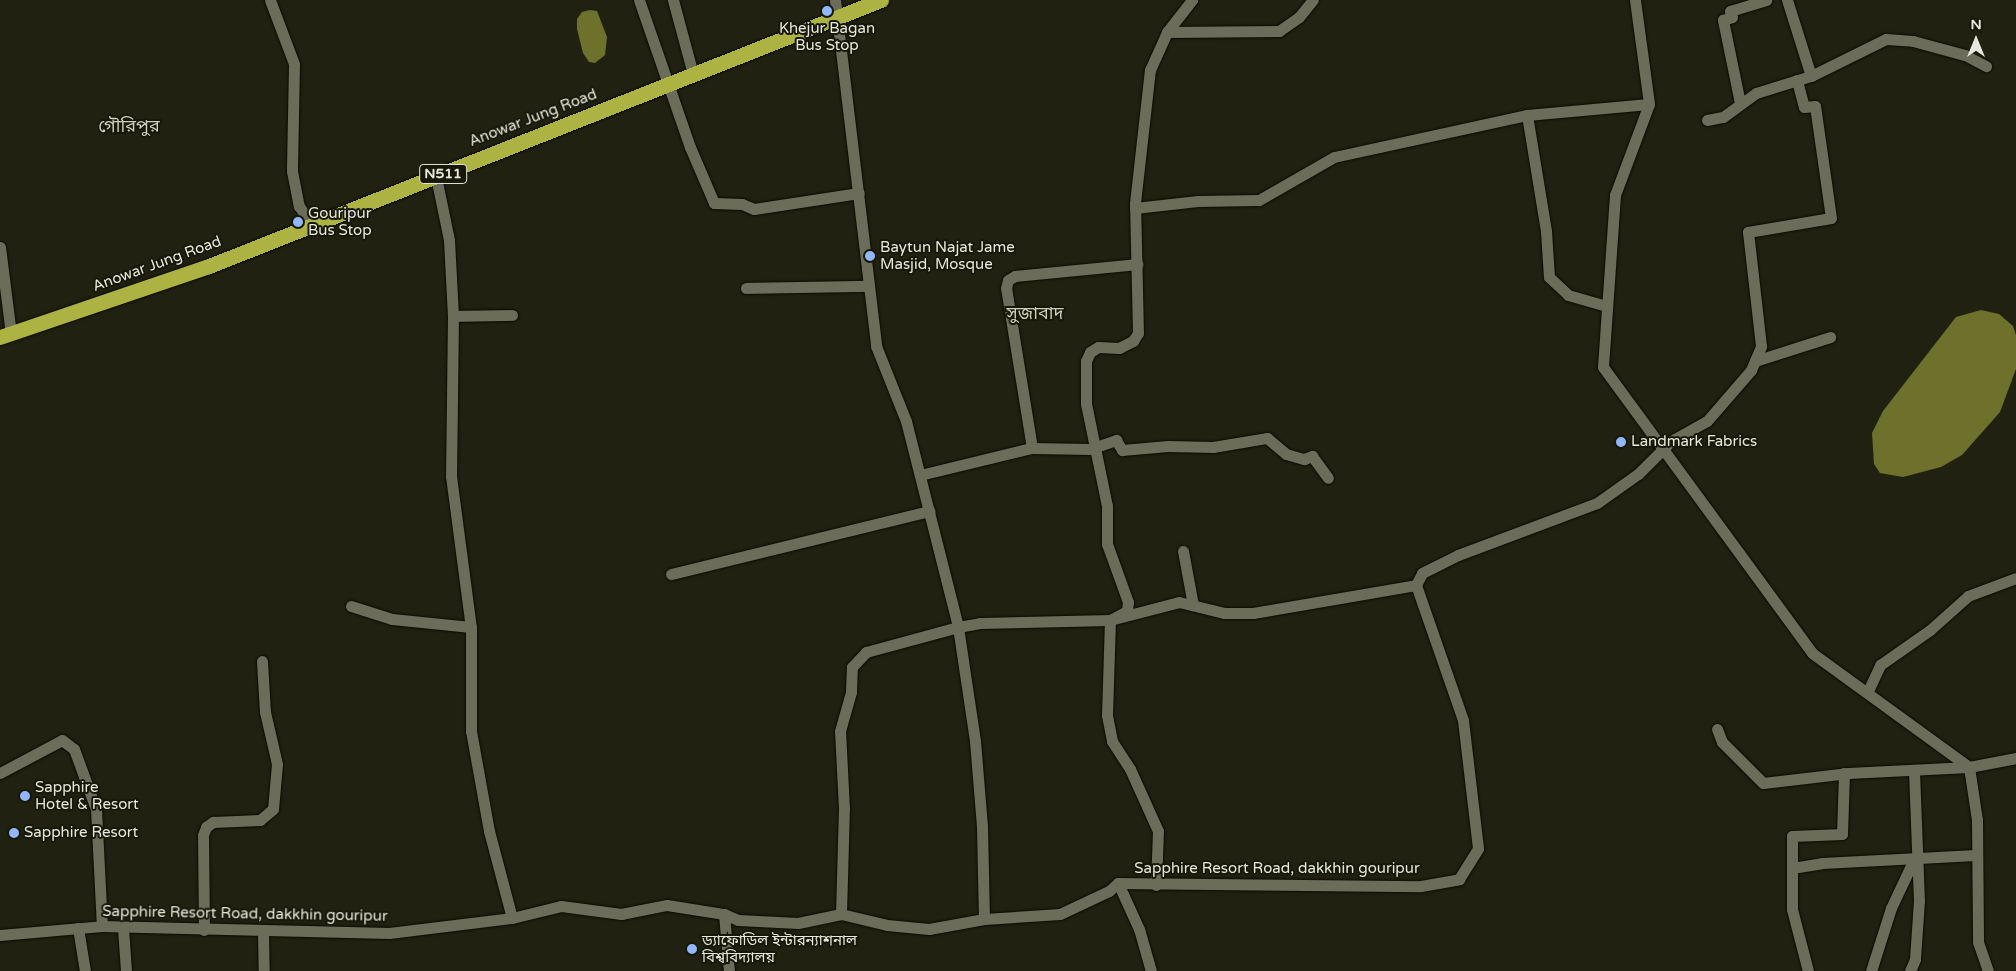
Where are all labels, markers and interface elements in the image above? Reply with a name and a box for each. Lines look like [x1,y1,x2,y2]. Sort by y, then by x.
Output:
marker: Khejur Bagan Bus Stop [821,5,833,17]
north arrow [1951,15,2001,65]
text: N [1970,16,1982,33]
place label: Khejur Bagan Bus Stop [779,19,875,54]
street label: Anowar Jung Road [467,85,599,151]
district label: গৌরিপুর [98,115,160,137]
road number: N511 [418,162,468,185]
place label: Gouripur Bus Stop [308,204,372,239]
marker: Gouripur Bus Stop [292,216,304,228]
street label: Anowar Jung Road [90,232,224,296]
place label: Baytun Najat Jame Masjid, Mosque [880,238,1015,273]
marker: Baytun Najat Jame Masjid, Mosque [864,250,876,262]
district label: সুজাবাদ [1007,302,1063,324]
place label: Landmark Fabrics [1631,433,1757,451]
marker: Landmark Fabrics [1615,436,1627,448]
place label: Sapphire Hotel & Resort [35,778,139,813]
marker: Sapphire Hotel & Resort [19,790,31,802]
place label: Sapphire Resort [24,824,138,842]
marker: Sapphire Resort [8,827,20,839]
street label: Sapphire Resort Road, dakkhin gouripur [1134,860,1420,878]
street label: Sapphire Resort Road, dakkhin gouripur [102,903,388,925]
place label: ড্যাফোডিল ইন্টারন্যাশনাল বিশ্ববিদ্যালয় [702,931,857,966]
marker: ড্যাফোডিল ইন্টারন্যাশনাল বিশ্ববিদ্যালয় [686,943,698,955]

